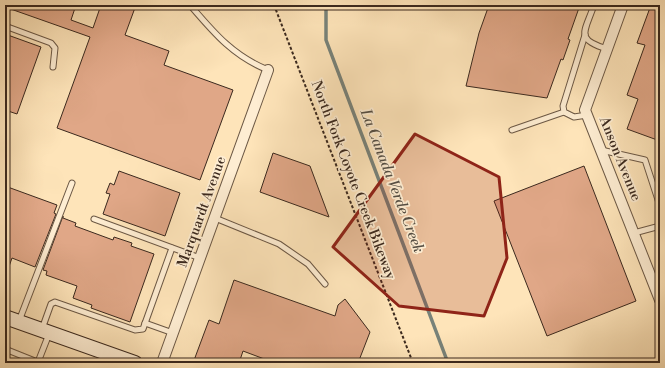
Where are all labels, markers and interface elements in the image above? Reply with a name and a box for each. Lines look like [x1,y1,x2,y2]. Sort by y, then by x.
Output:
street label: North Fork Coyote Creek Bikeway [307,78,399,282]
water label: La Canada Verde Creek [355,105,428,256]
street label: Anson Avenue [595,113,645,204]
street label: Marquardt Avenue [174,154,230,270]

